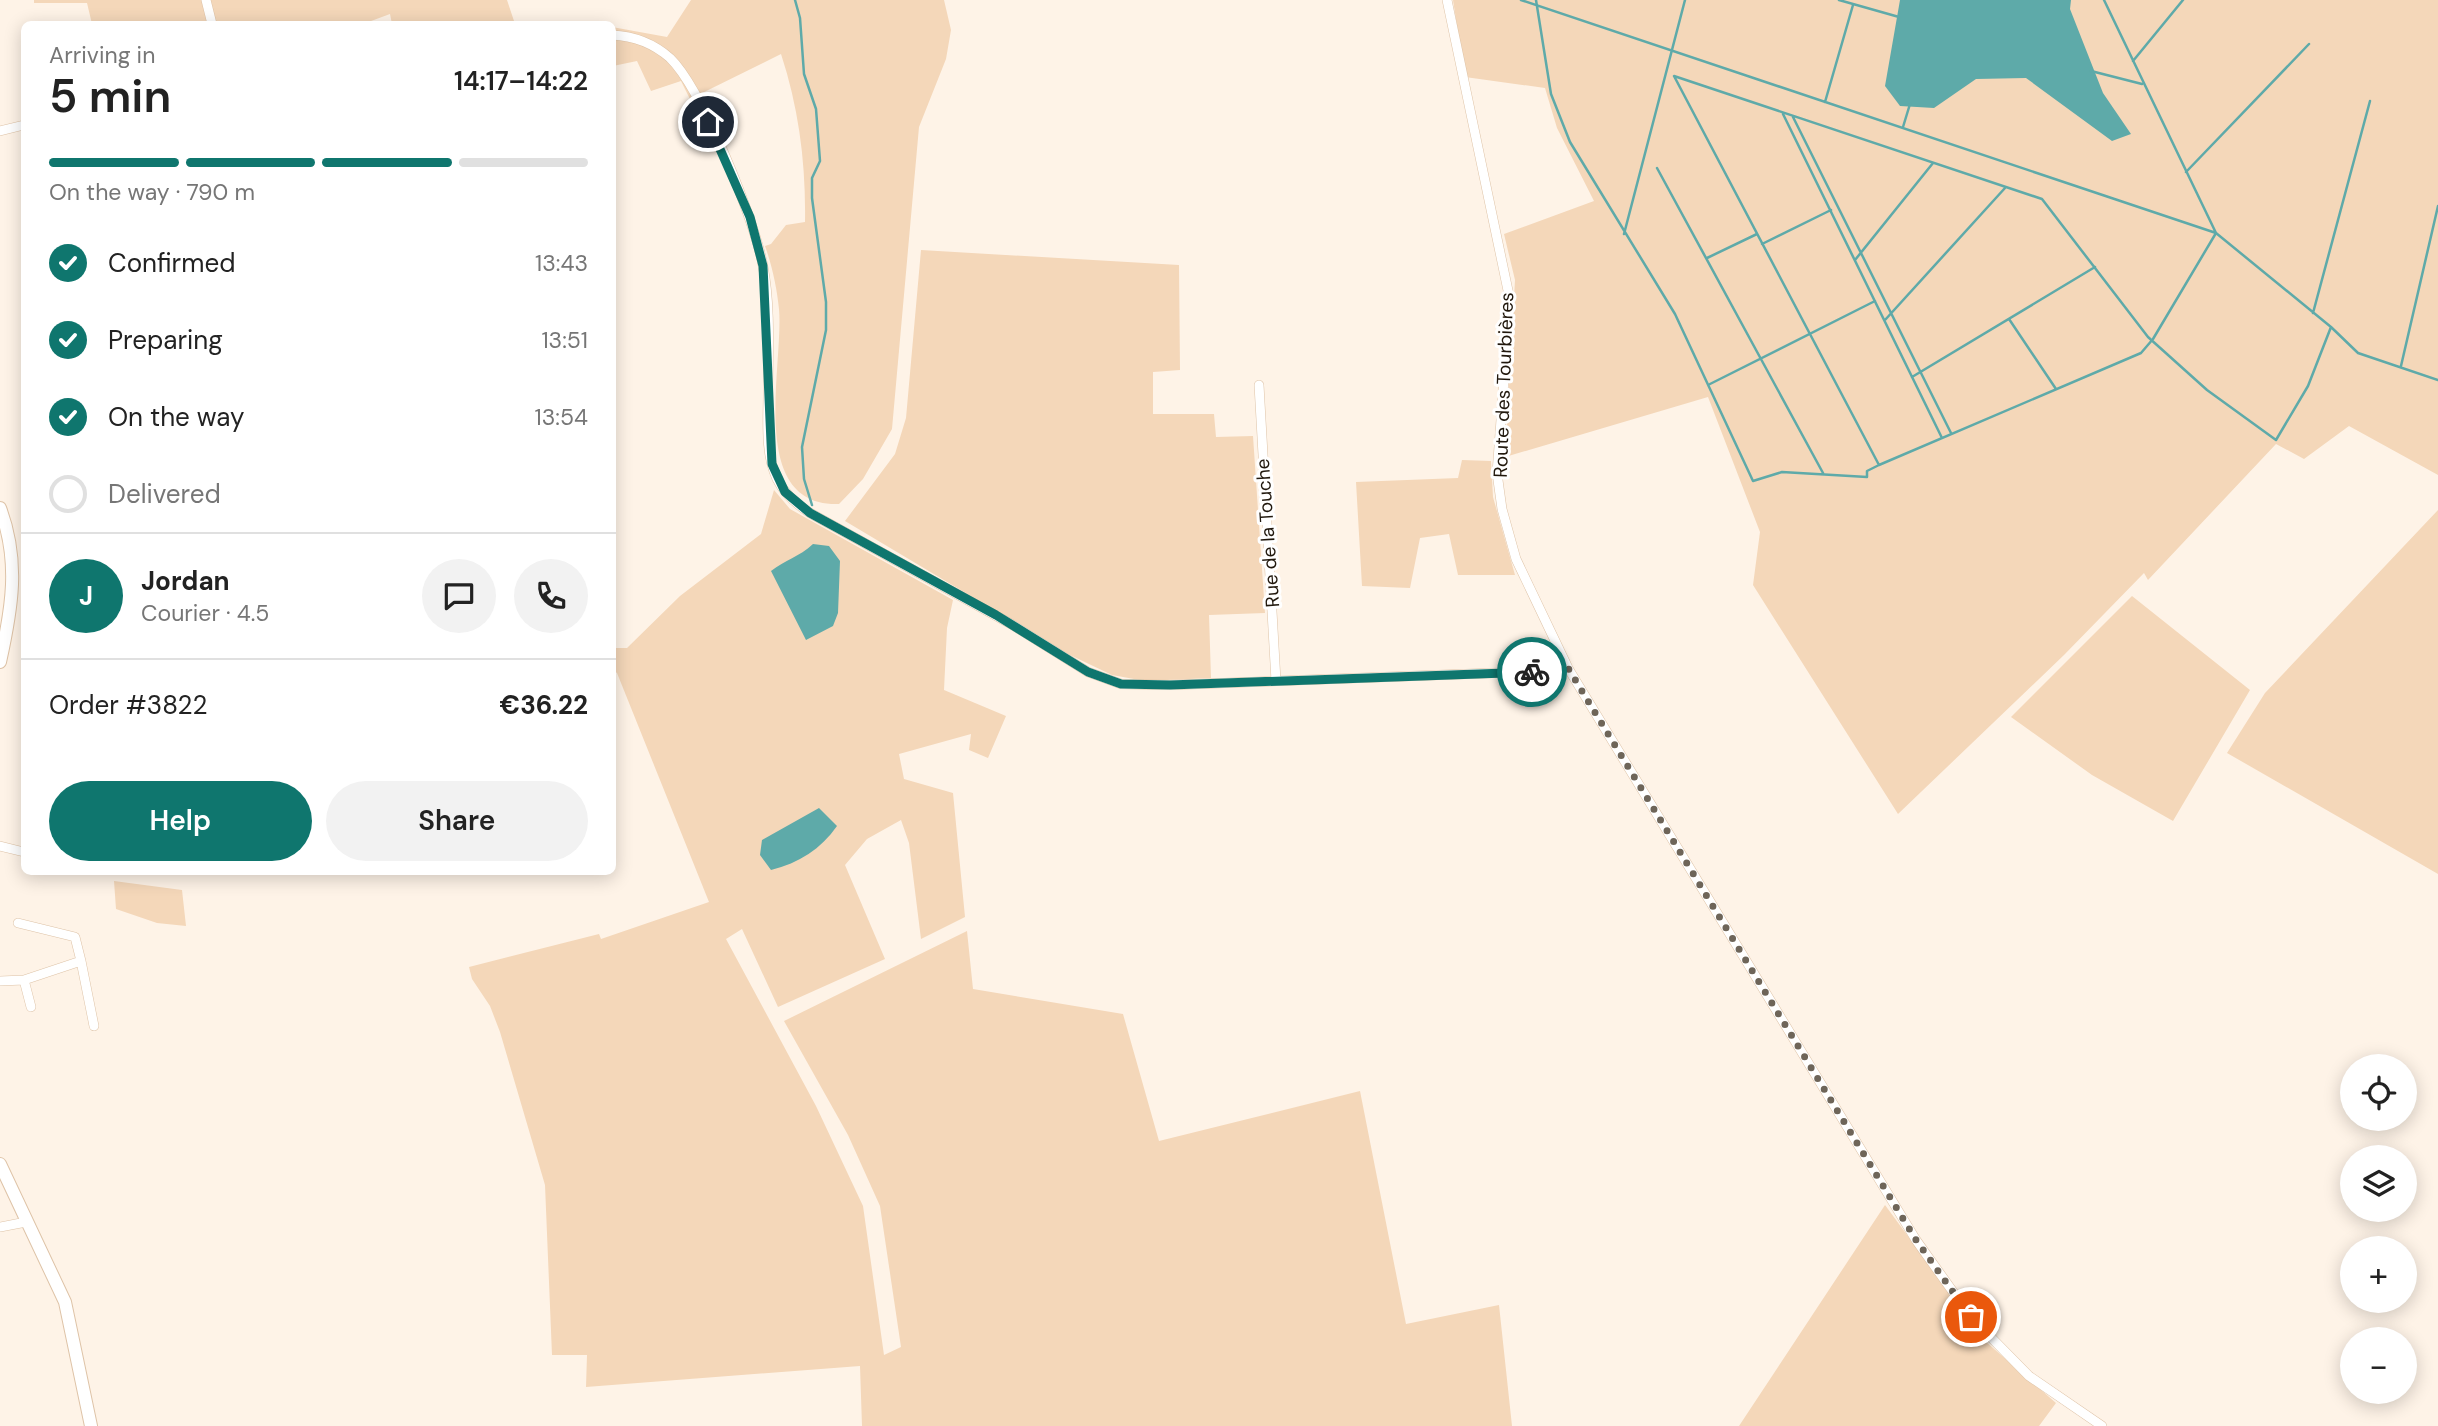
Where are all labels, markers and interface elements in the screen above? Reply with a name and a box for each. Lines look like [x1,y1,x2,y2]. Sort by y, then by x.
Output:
text: Arriving in [49,40,155,70]
text: 14:17–14:22 [454,64,588,98]
text: 5 min [49,66,171,126]
pin [678,92,738,152]
icon: home [689,103,727,141]
text: On the way · 790 m [49,177,255,207]
icon: check [49,244,87,282]
text: Confirmed [108,246,235,280]
text: 13:43 [535,248,588,278]
street label: Route des Tourbières [1488,292,1519,478]
icon: check [49,321,87,359]
text: Preparing [108,323,223,357]
text: 13:51 [541,325,588,355]
icon: check [49,398,87,436]
text: On the way [108,400,244,434]
text: 13:54 [535,402,588,432]
street label: Rue de la Touche [1250,458,1285,608]
text: Delivered [108,477,221,511]
button: chat [422,559,496,633]
button: phone [514,559,588,633]
text: Jordan [141,564,230,598]
text: J [79,579,93,613]
text: Courier · 4.5 [141,598,269,628]
courier [1497,637,1567,707]
icon: bike [1513,653,1551,691]
text: Order #3822 [49,688,207,722]
text: €36.22 [500,688,588,722]
button: Help [49,781,312,861]
button: Share [326,781,588,861]
map controls [2340,1054,2417,1404]
button: locate [2340,1054,2417,1131]
button: layers [2340,1145,2417,1222]
button: + [2340,1236,2417,1313]
pin [1941,1287,2001,1347]
icon: bag [1952,1298,1990,1336]
button: − [2340,1327,2417,1404]

